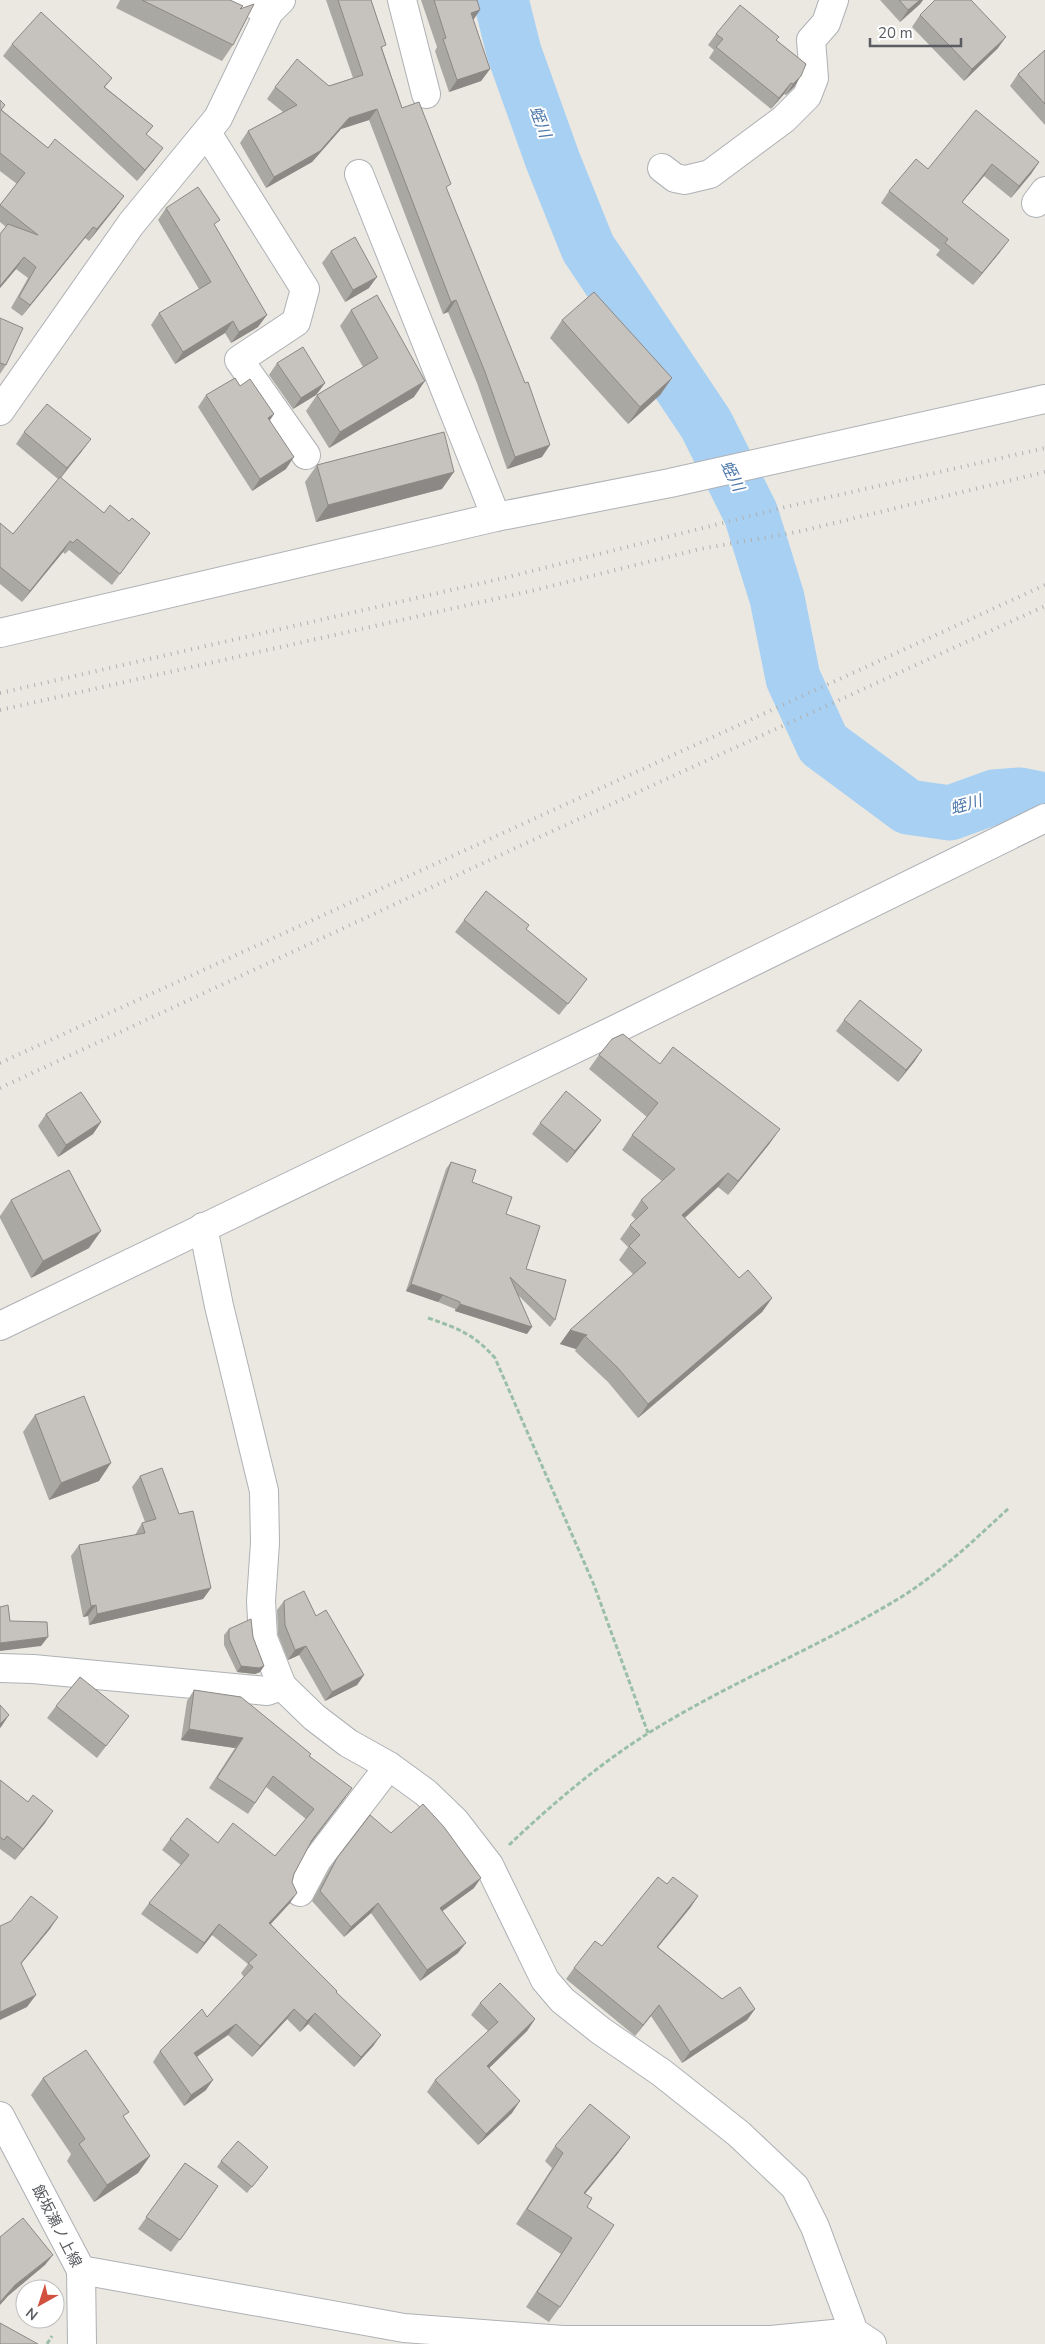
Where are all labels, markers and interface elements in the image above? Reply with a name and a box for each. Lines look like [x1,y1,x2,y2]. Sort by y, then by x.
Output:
scale bar [870,15,961,47]
text: 20 m [878,23,913,43]
water label: 蛭川 [524,103,557,143]
water label: 蛭川 [715,457,750,497]
water label: 蛭川 [948,789,986,820]
street label: 飯坂瀬ノ上線 [28,2181,86,2271]
north arrow [15,2279,65,2329]
text: N [22,2303,42,2324]

